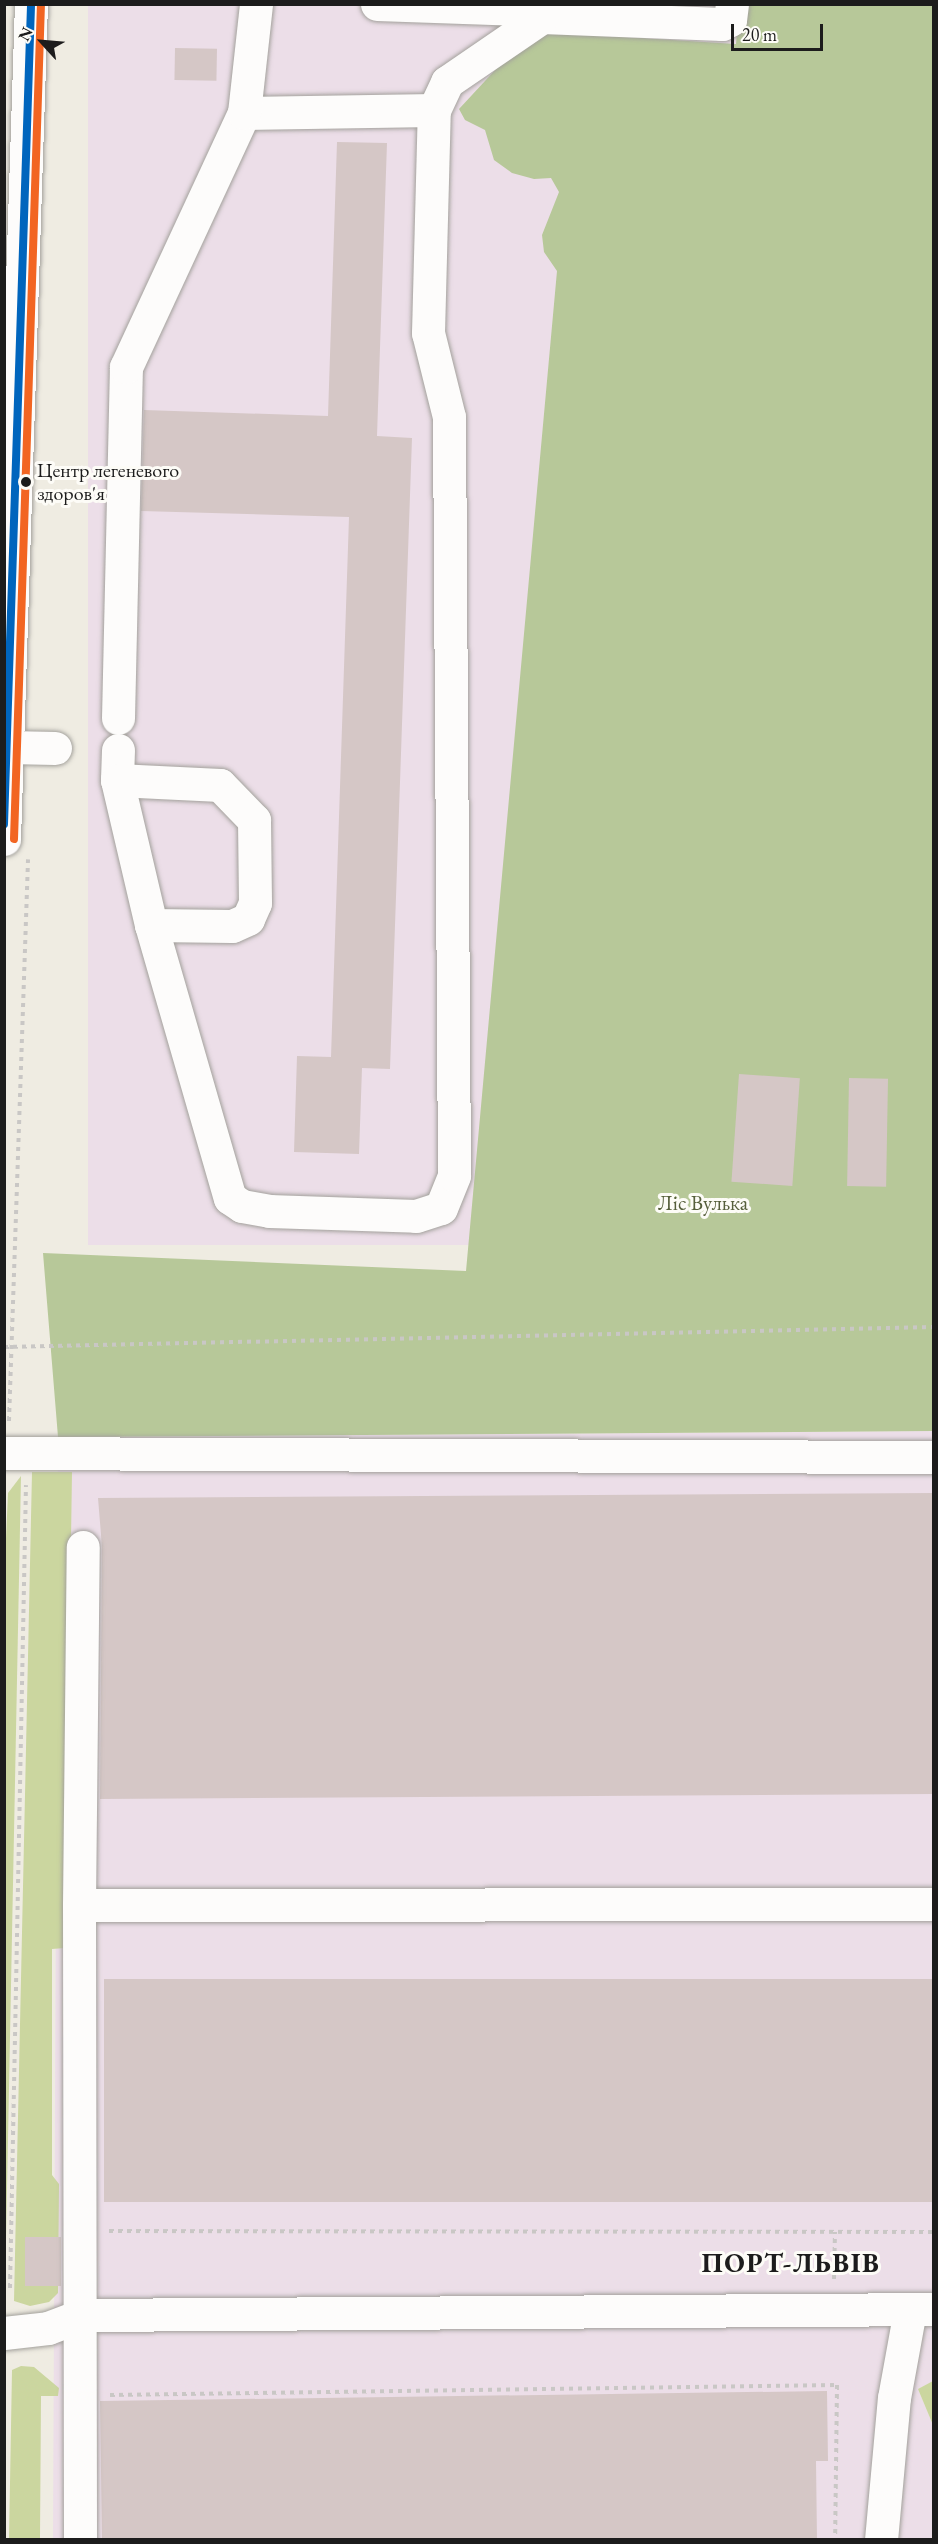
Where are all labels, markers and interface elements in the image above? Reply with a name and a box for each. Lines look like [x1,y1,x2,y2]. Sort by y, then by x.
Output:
north arrow [12,12,72,72]
scale bar [734,12,826,50]
text: N [13,23,38,44]
text: 20 m [742,23,777,46]
place label: Центр легеневого здоров'я [37,458,179,505]
marker: Центр легеневого здоров'я [20,476,32,488]
park label: Ліс Вулька [658,1190,748,1216]
district label: ПОРТ-ЛЬВІВ [702,2247,880,2279]

